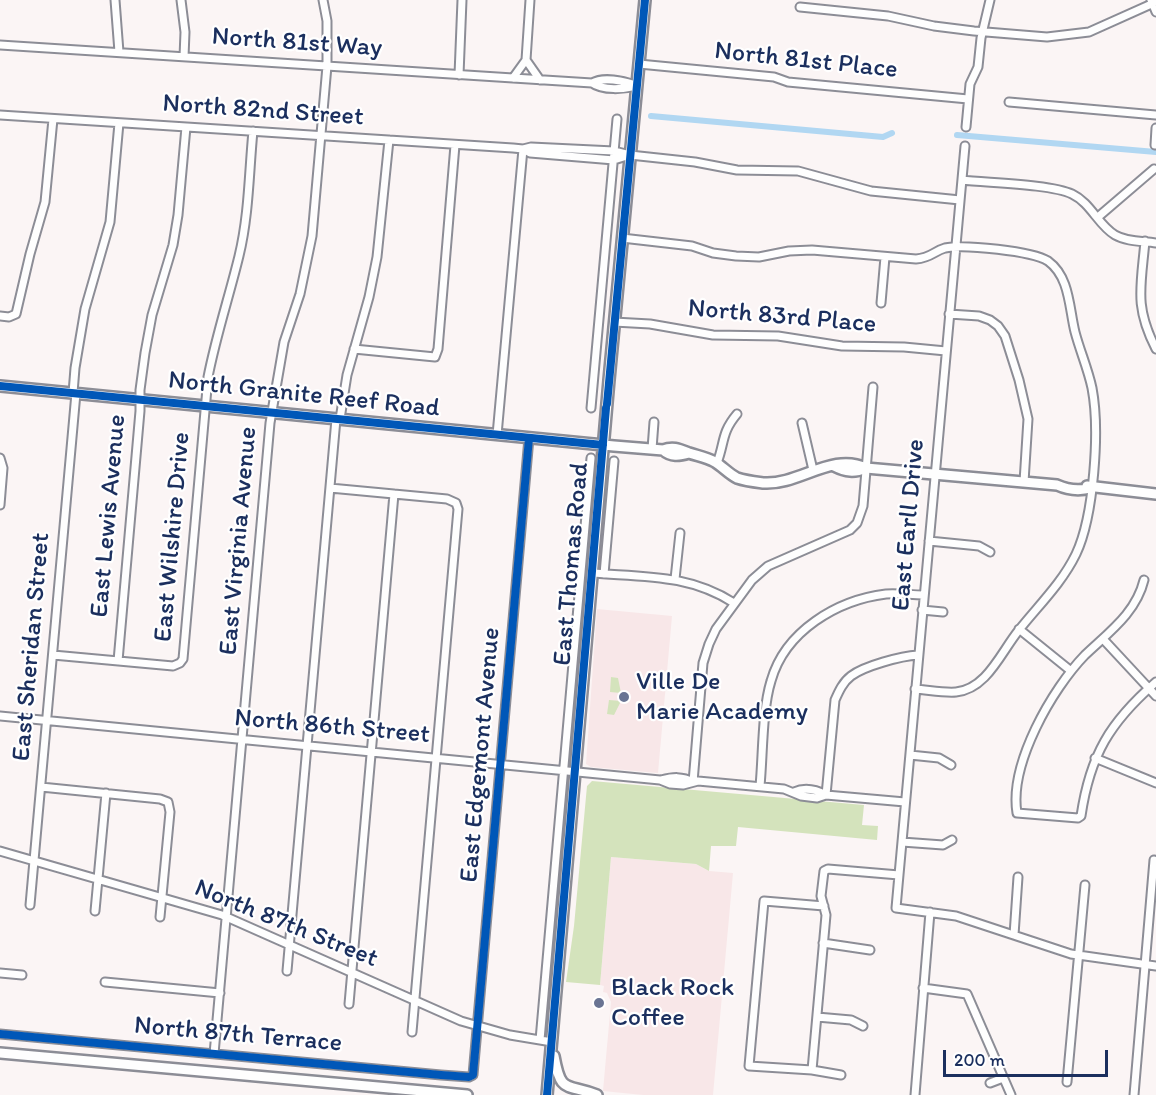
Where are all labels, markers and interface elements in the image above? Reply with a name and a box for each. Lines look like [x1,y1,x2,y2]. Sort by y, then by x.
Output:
street label: North 81st Way [211,21,383,65]
street label: North 81st Place [713,36,899,86]
street label: North 82nd Street [161,88,365,134]
street label: North 83rd Place [686,293,878,341]
street label: North Granite Reef Road [167,365,441,425]
street label: East Lewis Avenue [85,413,133,619]
street label: East Virginia Avenue [213,425,265,657]
street label: East Wilshire Drive [148,431,198,643]
street label: East Earll Drive [886,438,932,612]
street label: East Thomas Road [548,461,596,667]
street label: East Sheridan Street [6,531,58,763]
street label: East Edgemont Avenue [454,626,508,884]
place label: Ville De Marie Academy [636,666,808,728]
marker: Ville De Marie Academy [617,690,631,704]
street label: North 86th Street [233,703,431,751]
street label: North 87th Street [190,873,382,975]
place label: Black Rock Coffee [611,972,734,1034]
marker: Black Rock Coffee [592,996,606,1010]
street label: North 87th Terrace [133,1010,343,1060]
scale bar [946,1038,1111,1076]
text: 200 m [954,1049,1005,1071]

